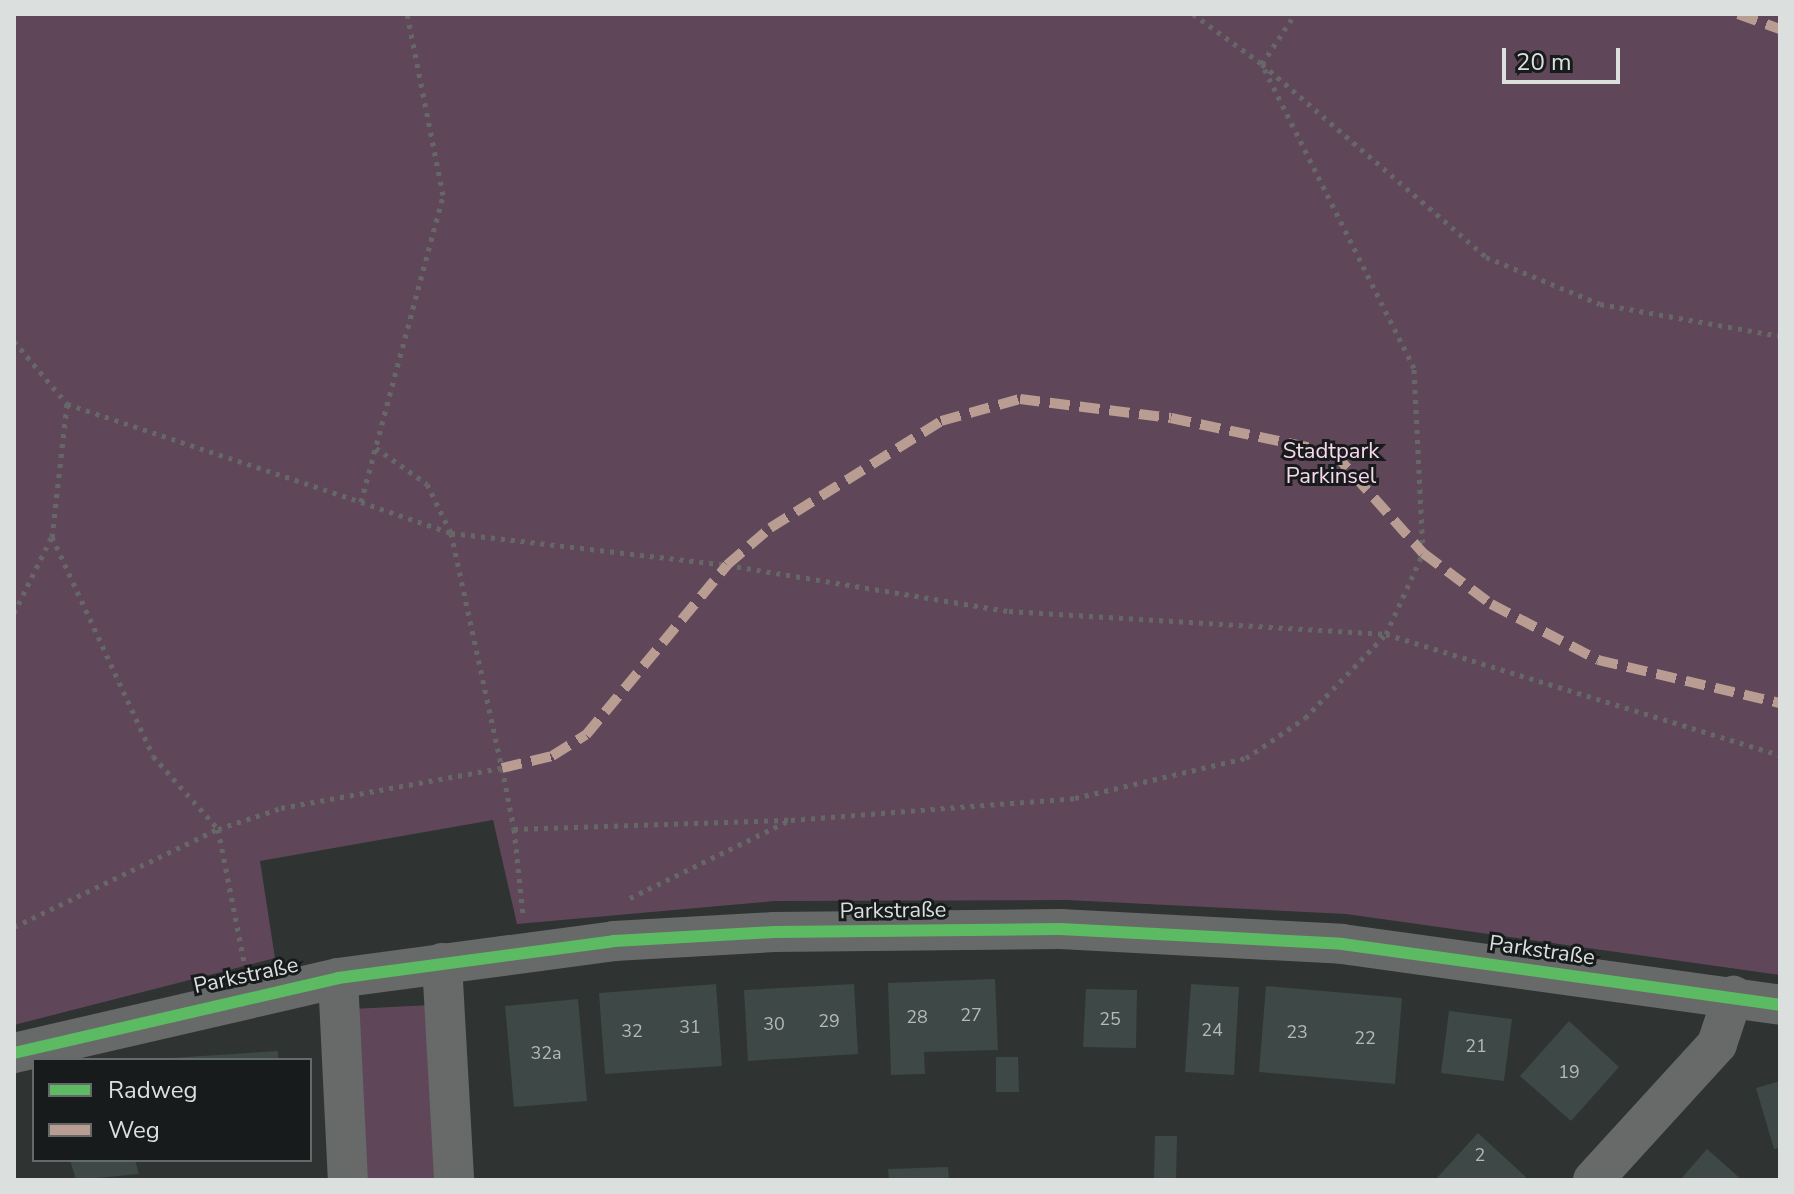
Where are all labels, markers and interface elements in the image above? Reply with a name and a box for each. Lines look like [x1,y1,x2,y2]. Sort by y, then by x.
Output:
scale bar [1506,32,1624,82]
text: 20 m [1516,46,1572,78]
park label: Stadtpark Parkinsel [1283,438,1379,490]
street label: Parkstraße [839,897,947,925]
street label: Parkstraße [1487,931,1597,971]
street label: Parkstraße [191,952,301,1000]
house number: 27 [960,1004,982,1026]
house number: 28 [906,1006,928,1028]
house number: 25 [1099,1008,1121,1030]
house number: 29 [818,1010,840,1032]
house number: 30 [763,1013,785,1035]
house number: 31 [679,1016,701,1038]
house number: 24 [1201,1019,1223,1041]
house number: 32 [621,1020,643,1042]
house number: 23 [1286,1021,1308,1043]
house number: 22 [1354,1027,1376,1049]
house number: 21 [1465,1035,1487,1057]
house number: 32a [530,1042,562,1064]
legend [32,1058,312,1162]
house number: 19 [1558,1061,1580,1083]
text: Radweg [108,1074,198,1106]
text: Weg [108,1114,160,1146]
house number: 2 [1475,1144,1485,1166]

